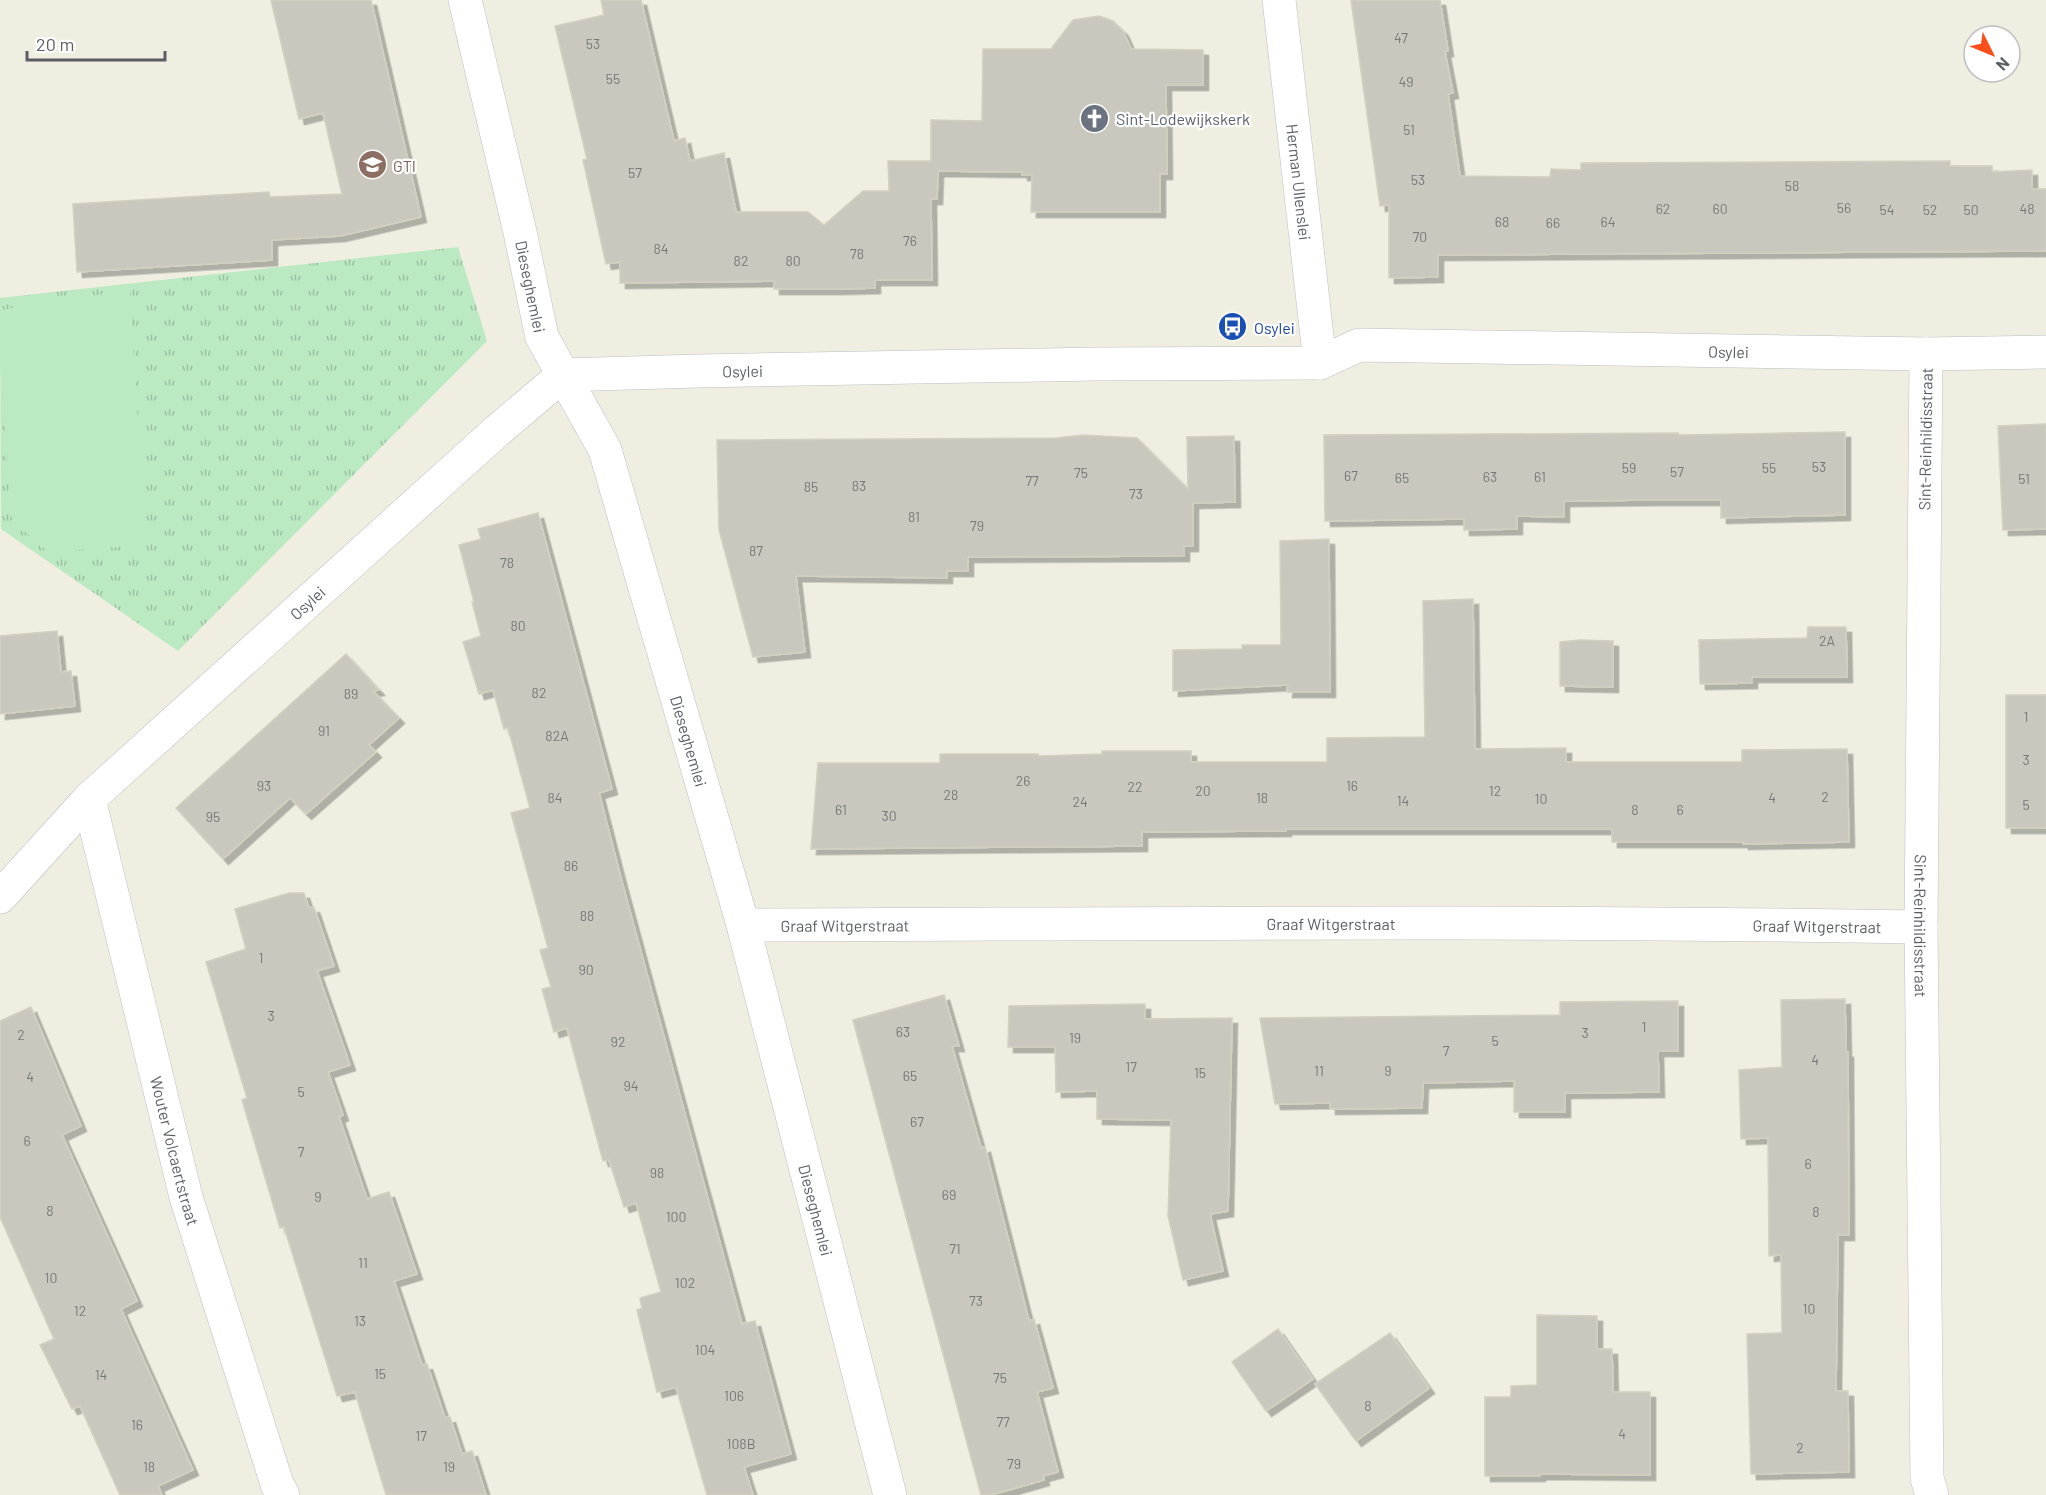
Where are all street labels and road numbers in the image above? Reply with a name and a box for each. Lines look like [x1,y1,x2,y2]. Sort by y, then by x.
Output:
street label: Herman Ullenslei [1284,123,1316,241]
street label: Dieseghemlei [512,239,550,334]
street label: Osylei [1708,341,1749,361]
street label: Osylei [722,360,763,380]
street label: Sint-Reinhildisstraat [1914,367,1936,511]
street label: Osylei [285,582,329,623]
street label: Dieseghemlei [667,693,712,789]
street label: Sint-Reinhildisstraat [1911,854,1931,998]
street label: Graaf Witgerstraat [1266,913,1396,933]
street label: Graaf Witgerstraat [780,915,909,934]
street label: Graaf Witgerstraat [1752,915,1882,936]
street label: Wouter Volcaertstraat [147,1074,204,1227]
street label: Dieseghemlei [796,1162,837,1258]

